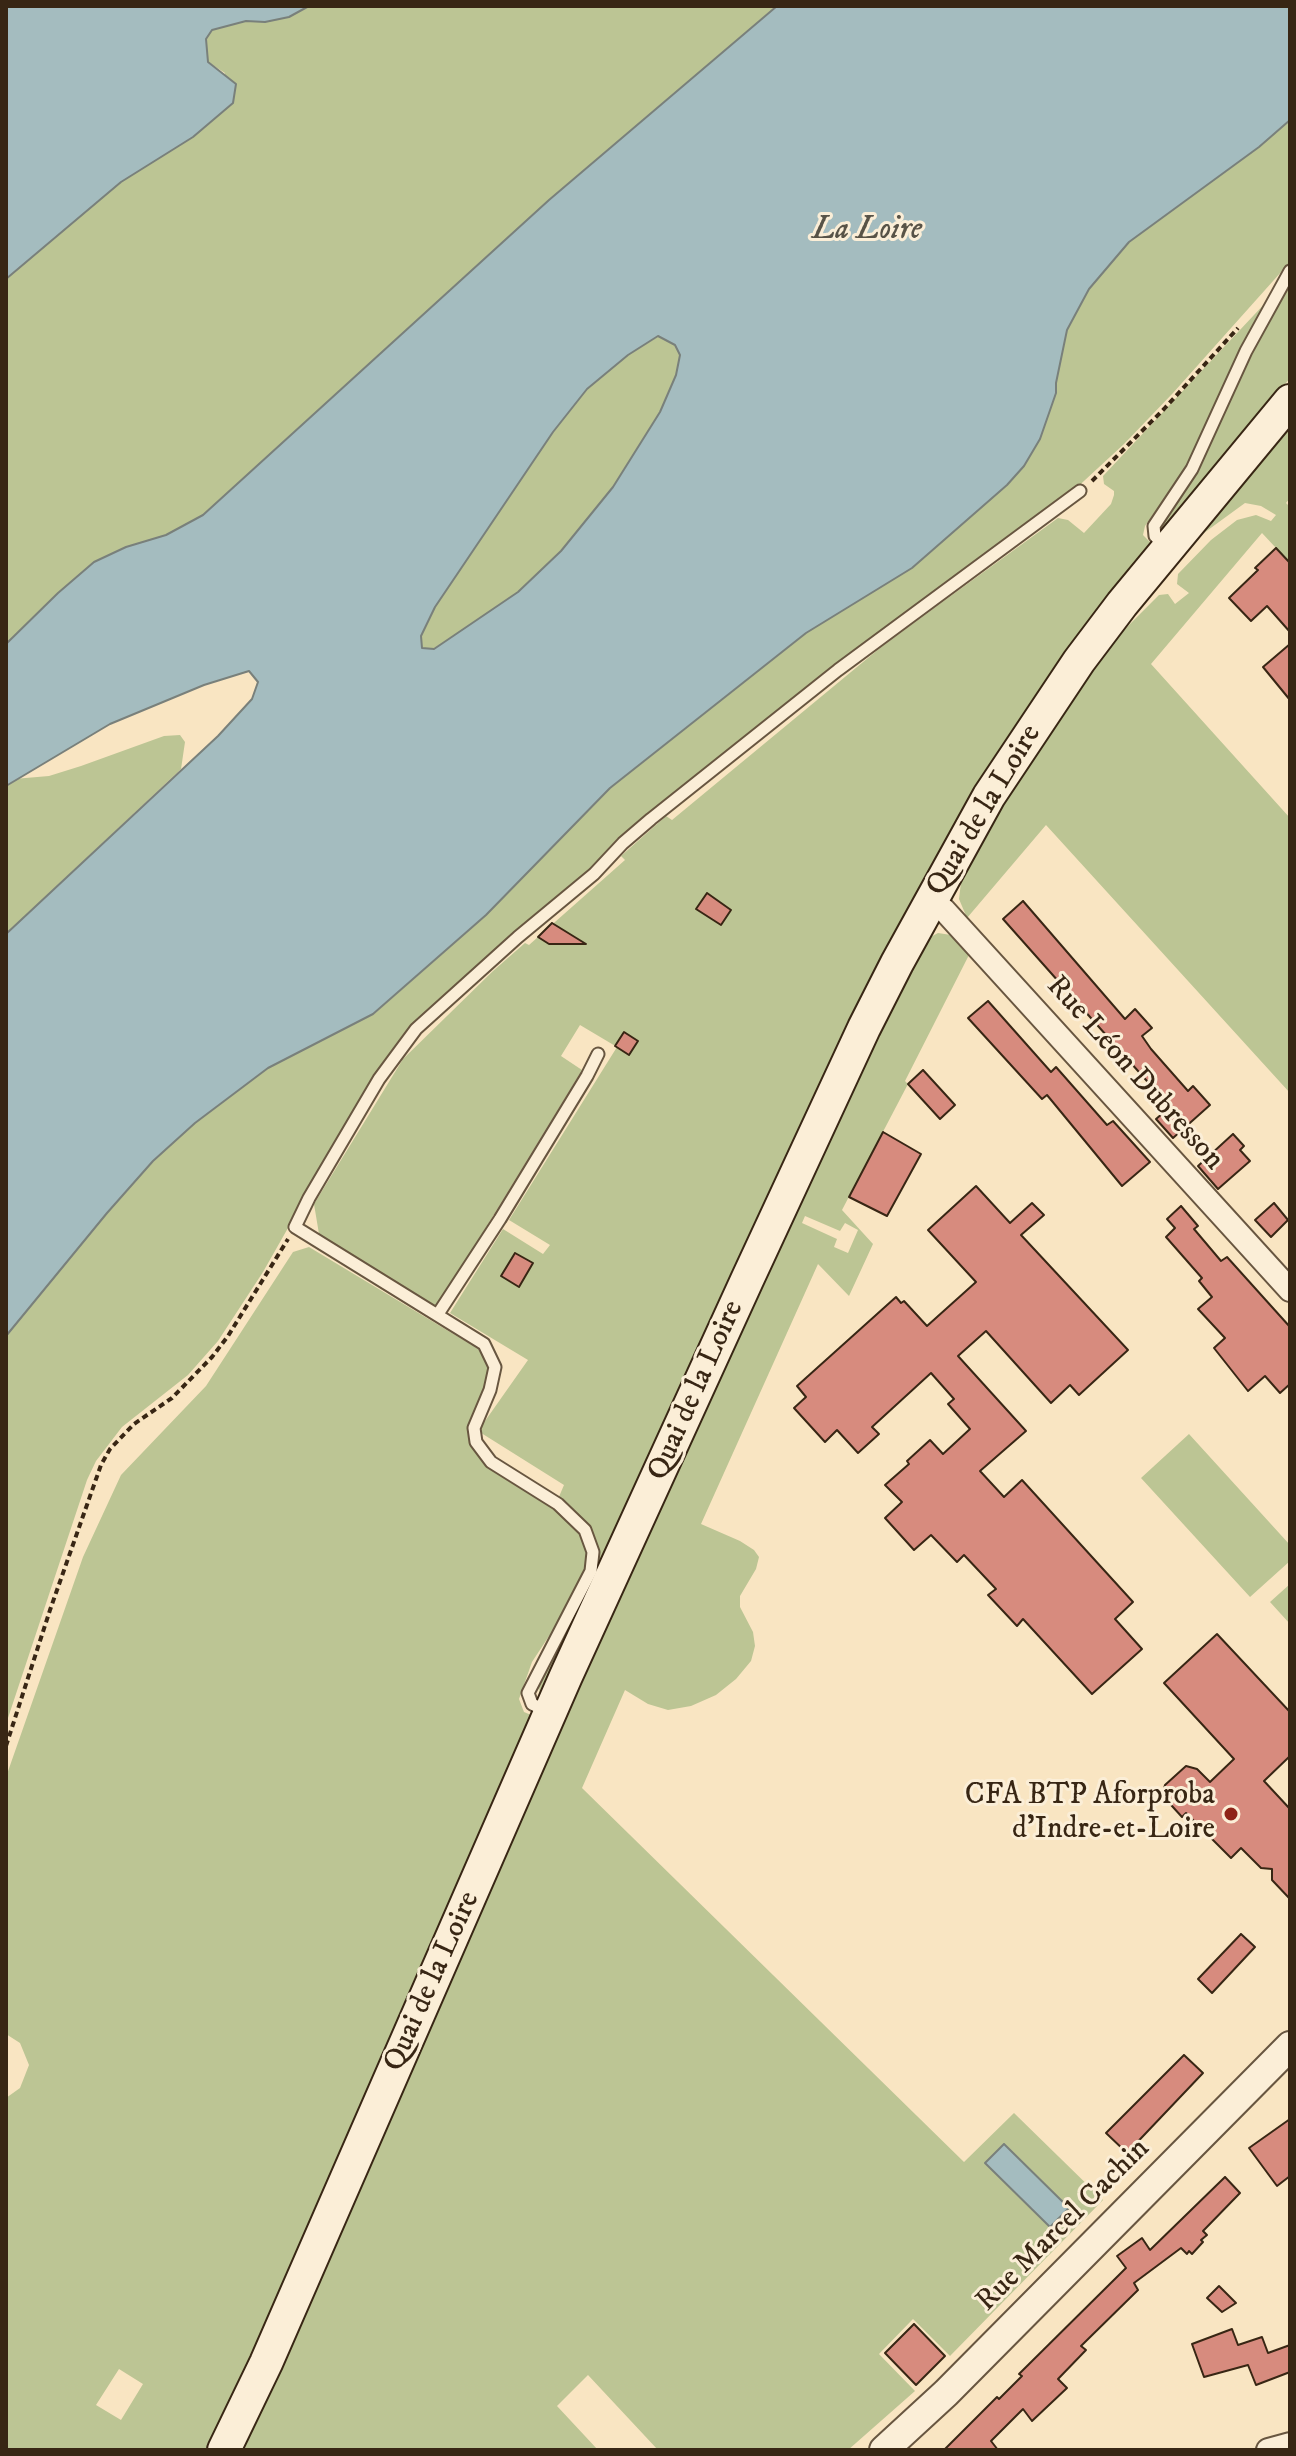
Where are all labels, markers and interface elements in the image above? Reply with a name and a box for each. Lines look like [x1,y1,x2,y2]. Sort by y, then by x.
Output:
water label: La Loire [812,212,922,250]
street label: Quai de la Loire [920,719,1050,903]
street label: Rue Léon Dubresson [1037,970,1231,1178]
street label: Quai de la Loire [641,1295,753,1487]
place label: CFA BTP Aforproba d'Indre-et-Loire [965,1779,1215,1850]
marker: CFA BTP Aforproba d'Indre-et-Loire [1222,1805,1240,1823]
street label: Quai de la Loire [377,1886,489,2078]
street label: Rue Marcel Cachin [970,2132,1158,2320]

